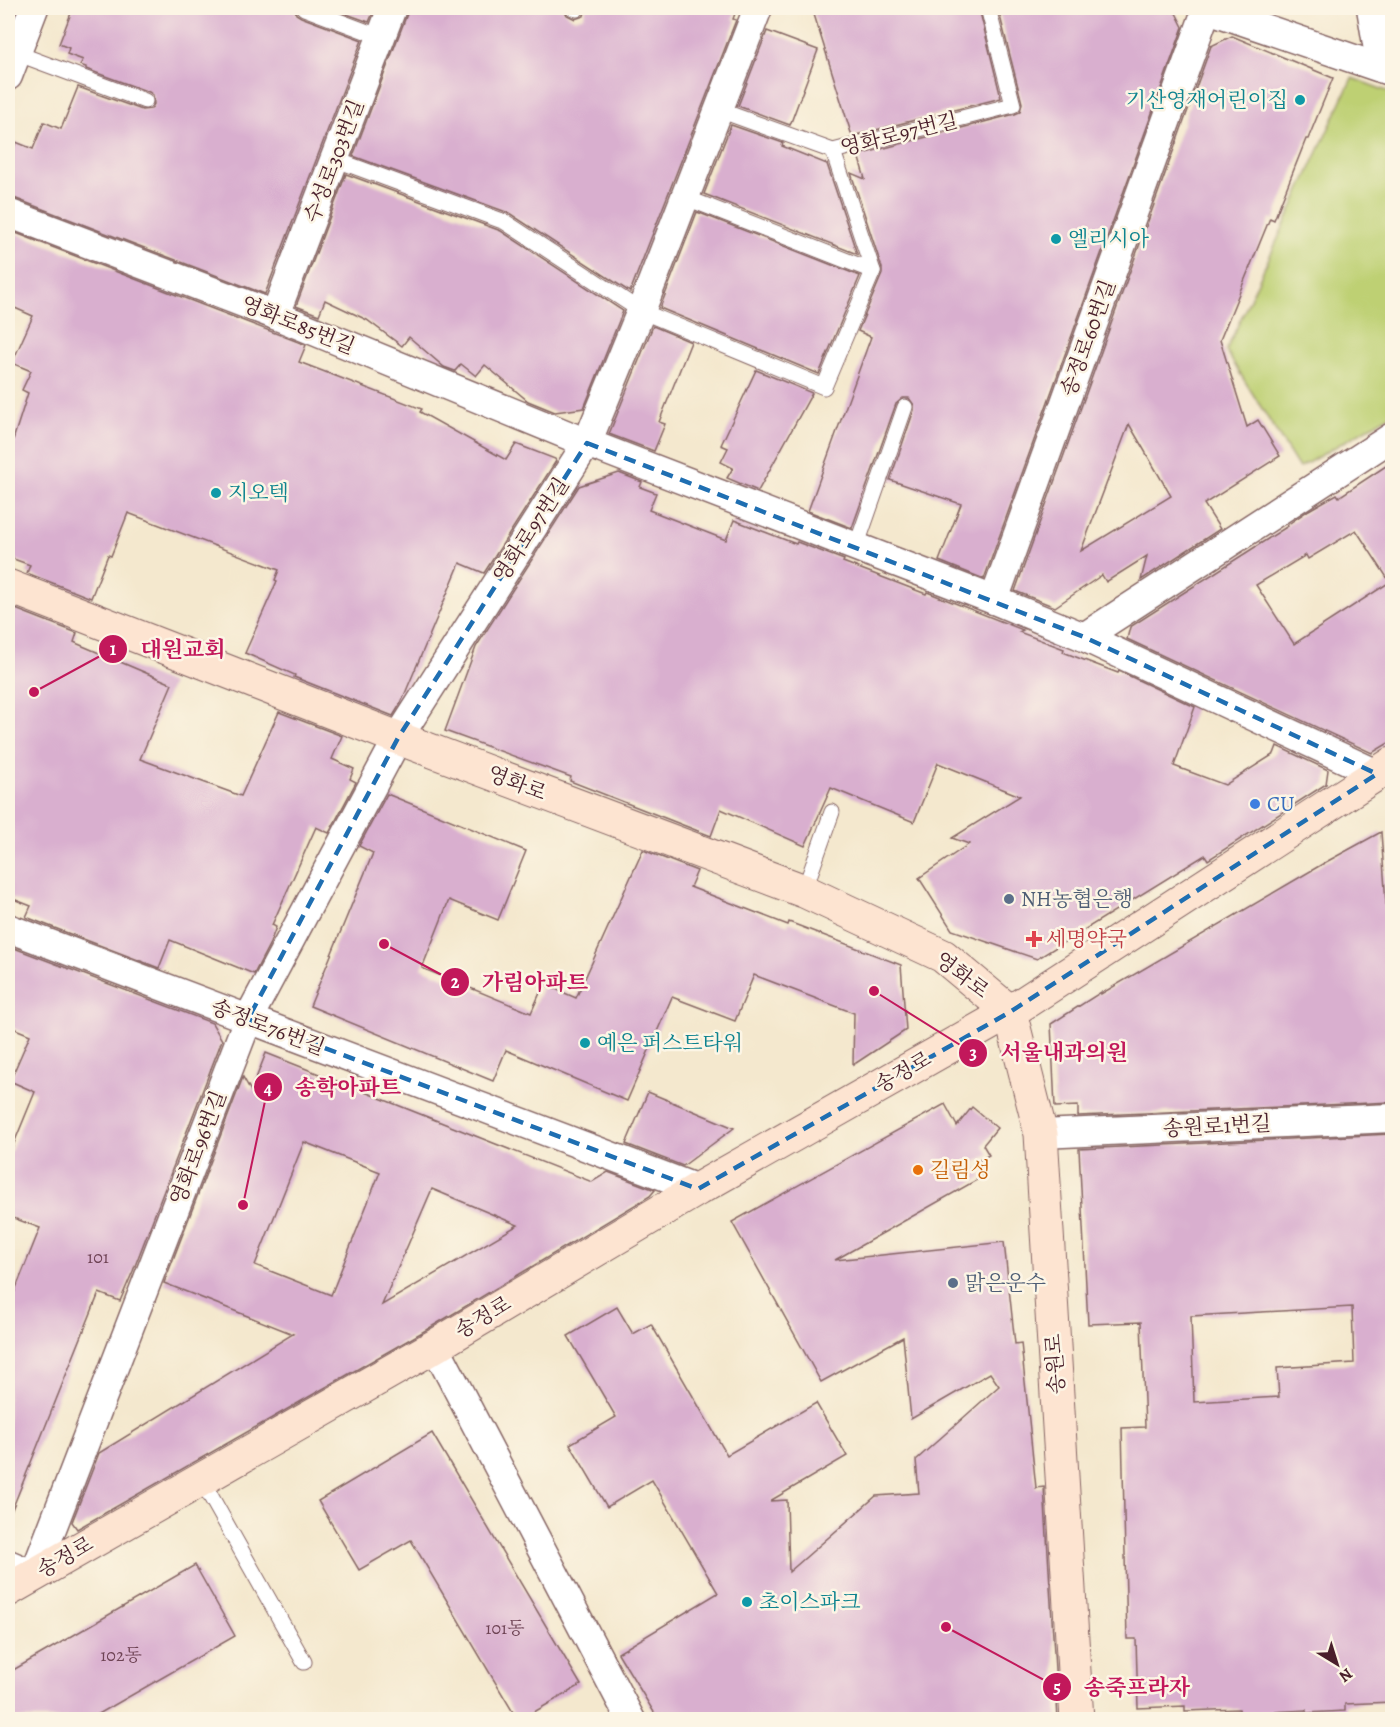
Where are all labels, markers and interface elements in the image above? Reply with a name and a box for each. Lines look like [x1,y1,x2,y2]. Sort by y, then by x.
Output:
place label: 기산영재어린이집 [1126,86,1288,114]
marker: 기산영재어린이집 [1293,93,1307,107]
street label: 수성로303번길 [298,95,370,227]
street label: 영화로97번길 [837,106,961,162]
place label: 엘리시아 [1068,225,1150,253]
marker: 엘리시아 [1049,232,1063,246]
street label: 송정로60번길 [1054,276,1122,400]
street label: 영화로85번길 [237,289,359,361]
street label: 영화로97번길 [487,472,575,588]
place label: 지오텍 [228,479,289,507]
marker: 지오텍 [209,486,223,500]
callout: 대원교회 [98,629,237,669]
text: 대원교회 [140,635,226,665]
text: 1 [110,637,117,661]
street label: 영화로 [484,759,550,807]
place label: CU [1267,790,1294,818]
marker: CU [1248,797,1262,811]
place label: NH농협은행 [1021,885,1133,913]
marker: NH농협은행 [1002,892,1016,906]
place label: 세명약국 [1046,925,1127,953]
marker: 세명약국 [1027,932,1041,946]
street label: 영화로 [929,946,995,1004]
callout: 가림아파트 [440,962,601,1002]
text: 가림아파트 [482,968,589,998]
text: 2 [451,970,460,994]
street label: 송정로76번길 [207,992,329,1062]
place label: 예은 퍼스트타워 [597,1029,743,1057]
callout: 서울내과의원 [958,1033,1140,1073]
marker: 예은 퍼스트타워 [578,1036,592,1050]
text: 서울내과의원 [1000,1038,1128,1068]
text: 3 [969,1041,977,1065]
street label: 송정로 [870,1045,936,1099]
callout: 송학아파트 [253,1067,414,1107]
text: 송학아파트 [295,1073,402,1103]
text: 4 [264,1076,273,1100]
street label: 영화로96번길 [163,1087,233,1209]
street label: 송원로1번길 [1162,1109,1272,1143]
place label: 길림성 [930,1156,991,1184]
marker: 길림성 [911,1163,925,1177]
house number: 101 [87,1245,109,1269]
place label: 맑은운수 [965,1269,1046,1297]
marker: 맑은운수 [946,1276,960,1290]
street label: 송정로 [450,1289,516,1345]
street label: 송원로 [1039,1333,1071,1395]
street label: 송정로 [32,1530,98,1584]
place label: 초이스파크 [759,1588,860,1616]
marker: 초이스파크 [740,1595,754,1609]
house number: 101동 [485,1616,525,1640]
north arrow [1307,1634,1367,1694]
house number: 102동 [100,1643,142,1667]
text: N [1334,1663,1357,1688]
callout: 송죽프라자 [1042,1667,1202,1707]
text: 송죽프라자 [1084,1673,1191,1703]
text: 5 [1053,1675,1061,1699]

